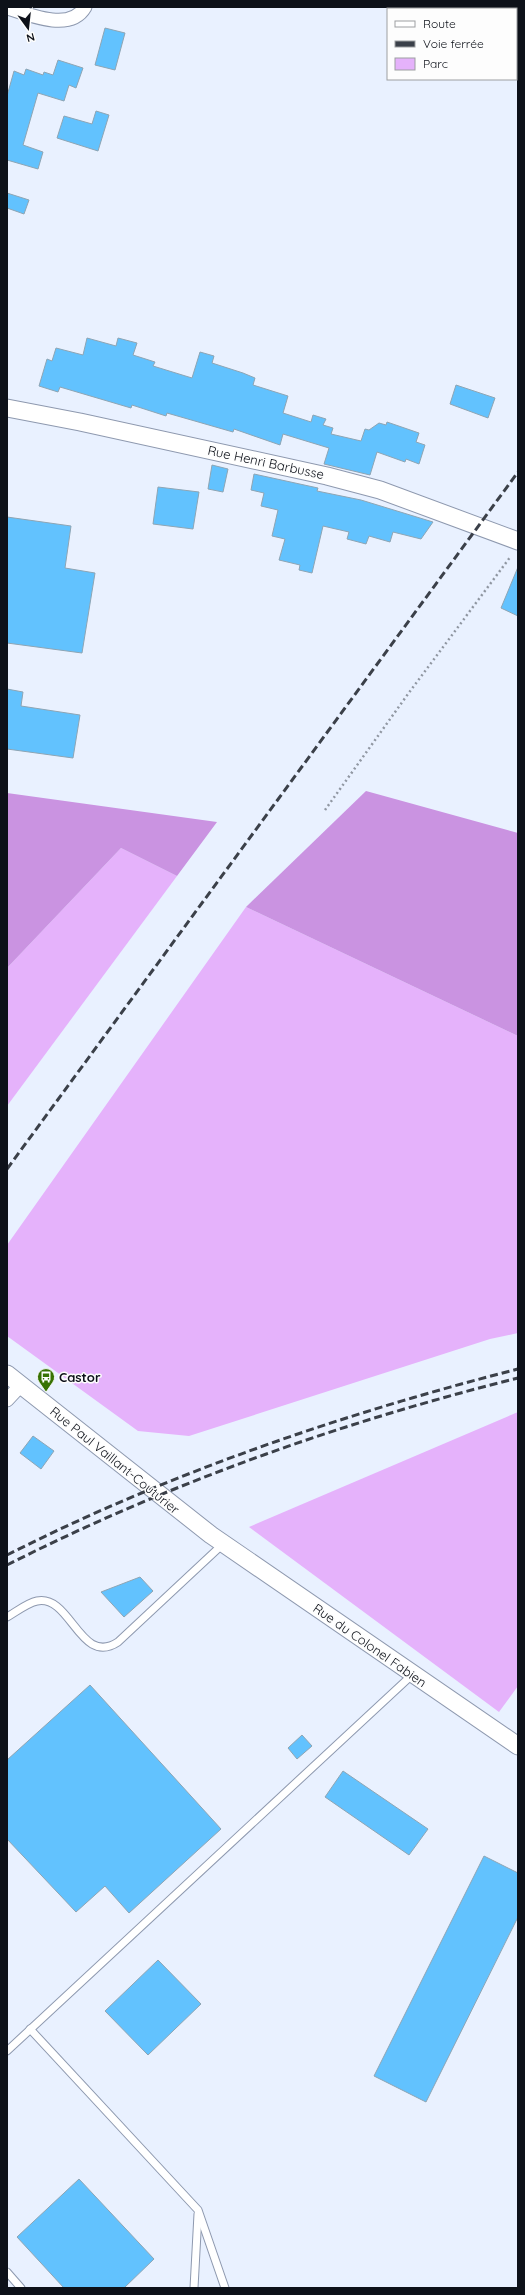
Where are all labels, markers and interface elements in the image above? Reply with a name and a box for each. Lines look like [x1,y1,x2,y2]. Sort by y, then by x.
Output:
north arrow [8,8,48,48]
legend [387,8,517,80]
text: Route [423,16,456,31]
text: N [25,30,36,45]
text: Voie ferrée [423,36,484,51]
text: Parc [423,56,448,71]
street label: Rue Henri Barbusse [206,442,326,482]
bus stop icon: Castor [36,1367,56,1392]
place label: Castor [59,1369,101,1385]
street label: Rue Paul Vaillant-Couturier [47,1403,183,1517]
street label: Rue du Colonel Fabien [310,1600,430,1690]

